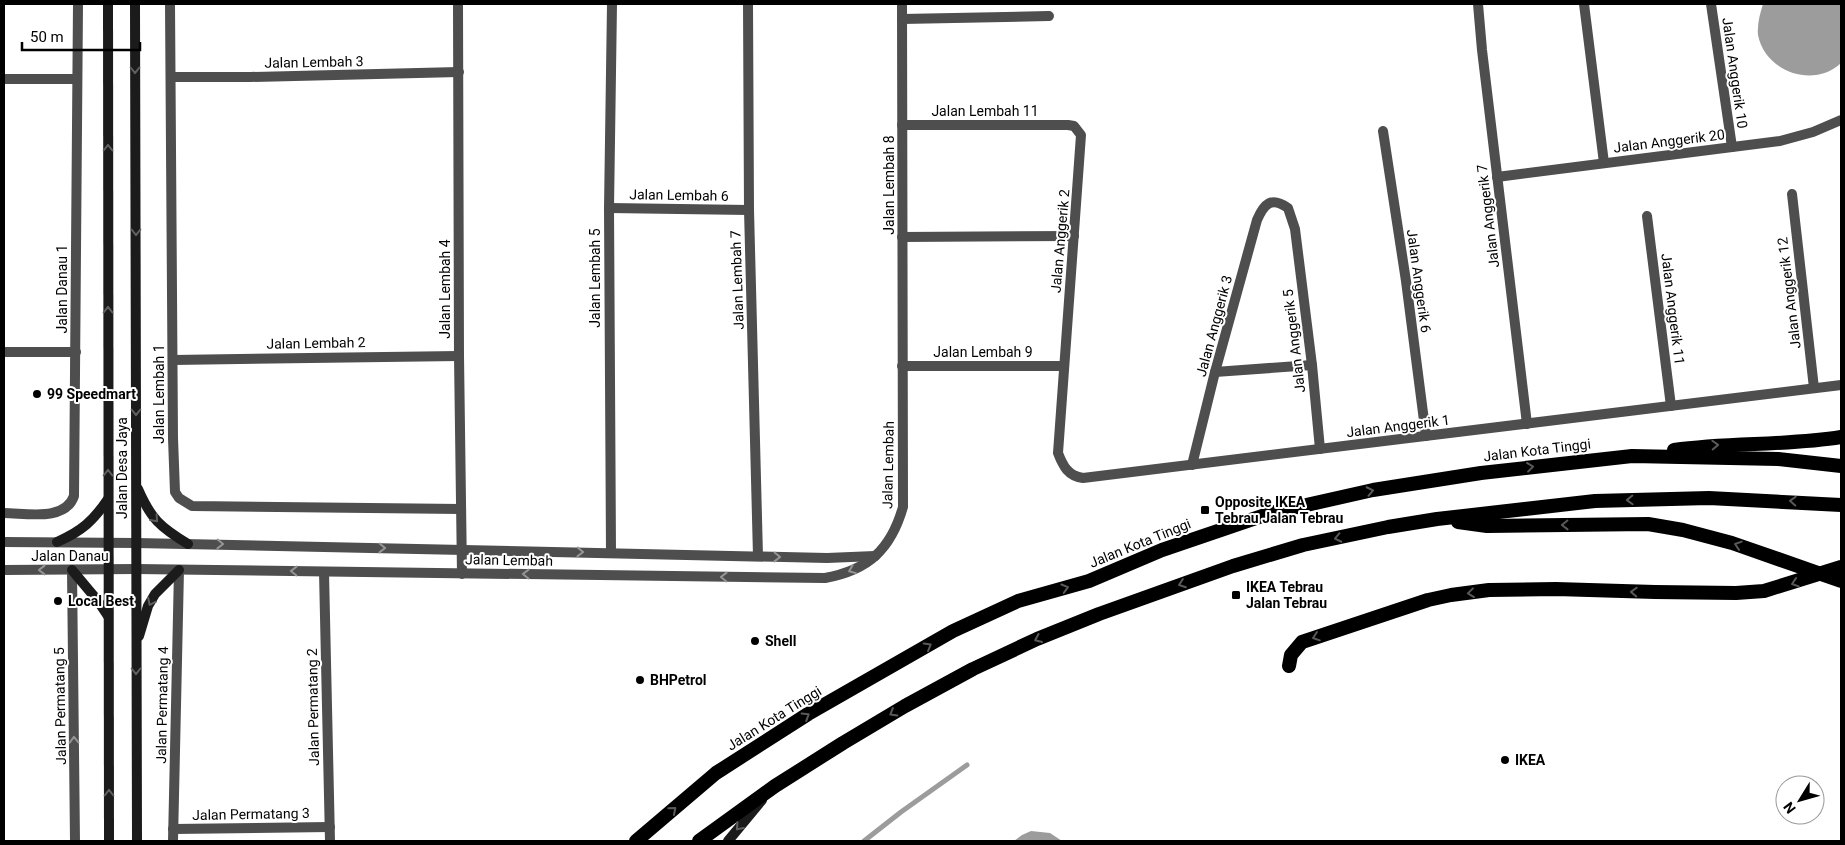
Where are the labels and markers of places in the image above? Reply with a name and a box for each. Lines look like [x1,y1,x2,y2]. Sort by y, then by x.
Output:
place label: 99 Speedmart [47,386,136,402]
marker: 99 Speedmart [31,388,43,400]
place label: Opposite IKEA Tebrau Jalan Tebrau [1215,494,1344,526]
marker: Opposite IKEA Tebrau Jalan Tebrau [1199,504,1211,516]
place label: IKEA Tebrau Jalan Tebrau [1246,579,1327,611]
marker: IKEA Tebrau Jalan Tebrau [1230,589,1242,601]
place label: Local Best [68,593,134,609]
marker: Local Best [52,595,64,607]
place label: Shell [765,633,796,649]
marker: Shell [749,635,761,647]
place label: BHPetrol [650,672,707,688]
marker: BHPetrol [634,674,646,686]
place label: IKEA [1515,752,1546,768]
marker: IKEA [1499,754,1511,766]

